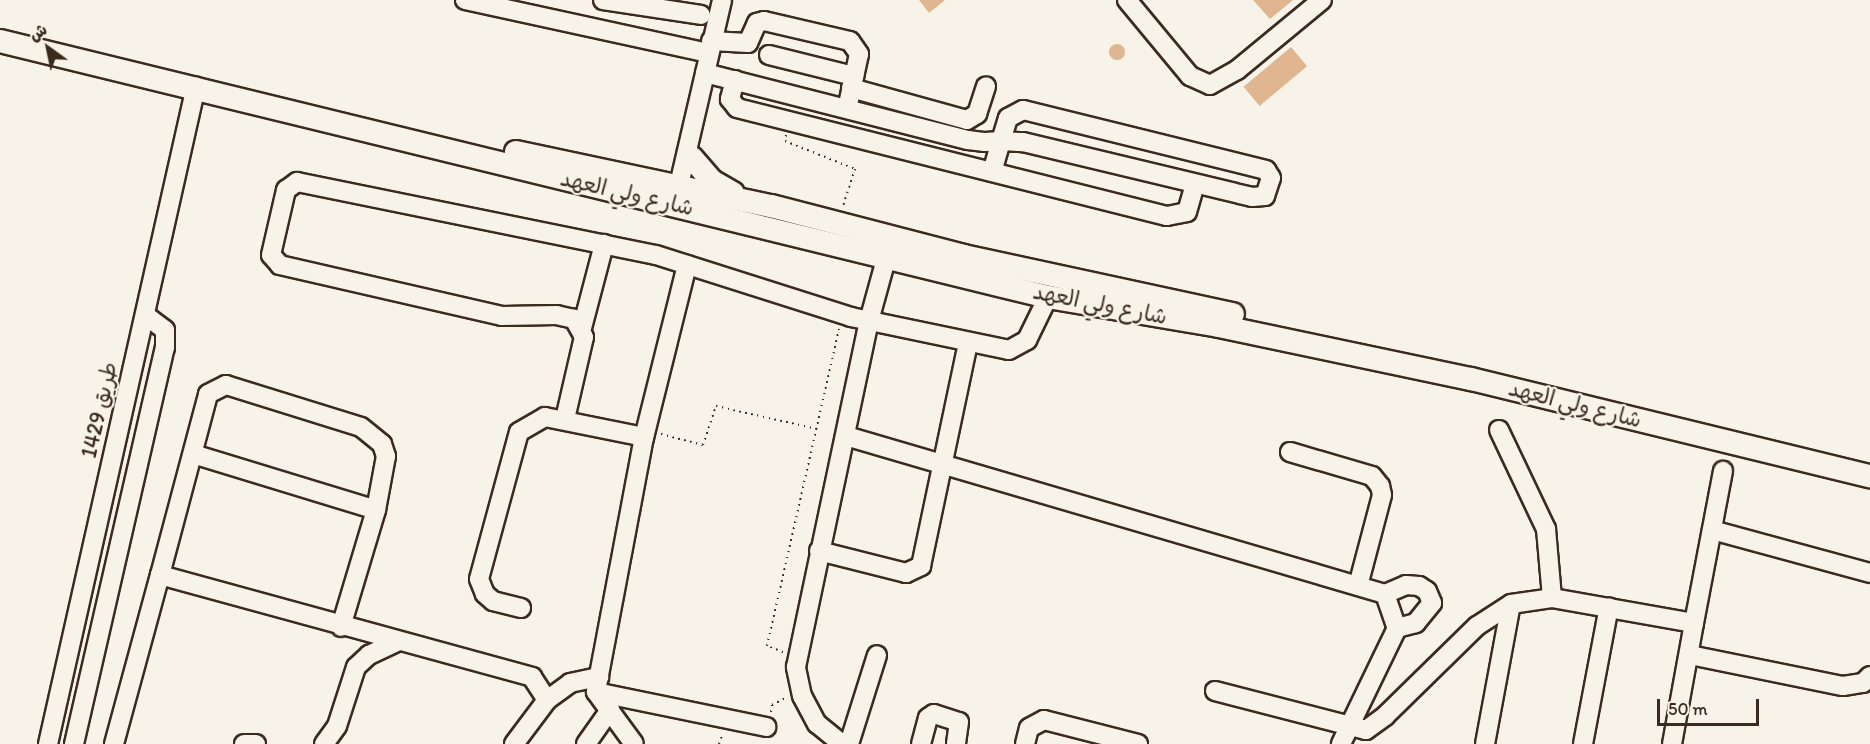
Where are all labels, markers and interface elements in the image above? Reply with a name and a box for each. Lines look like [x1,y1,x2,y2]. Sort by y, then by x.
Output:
north arrow [18,18,78,78]
text: ش [25,20,50,45]
street label: شارع ولي العهد [558,165,696,221]
street label: شارع ولي العهد [1031,278,1169,330]
street label: طريق 1429 [75,359,123,461]
street label: شارع ولي العهد [1506,375,1644,433]
scale bar [1660,687,1762,725]
text: 50 m [1668,698,1708,720]

